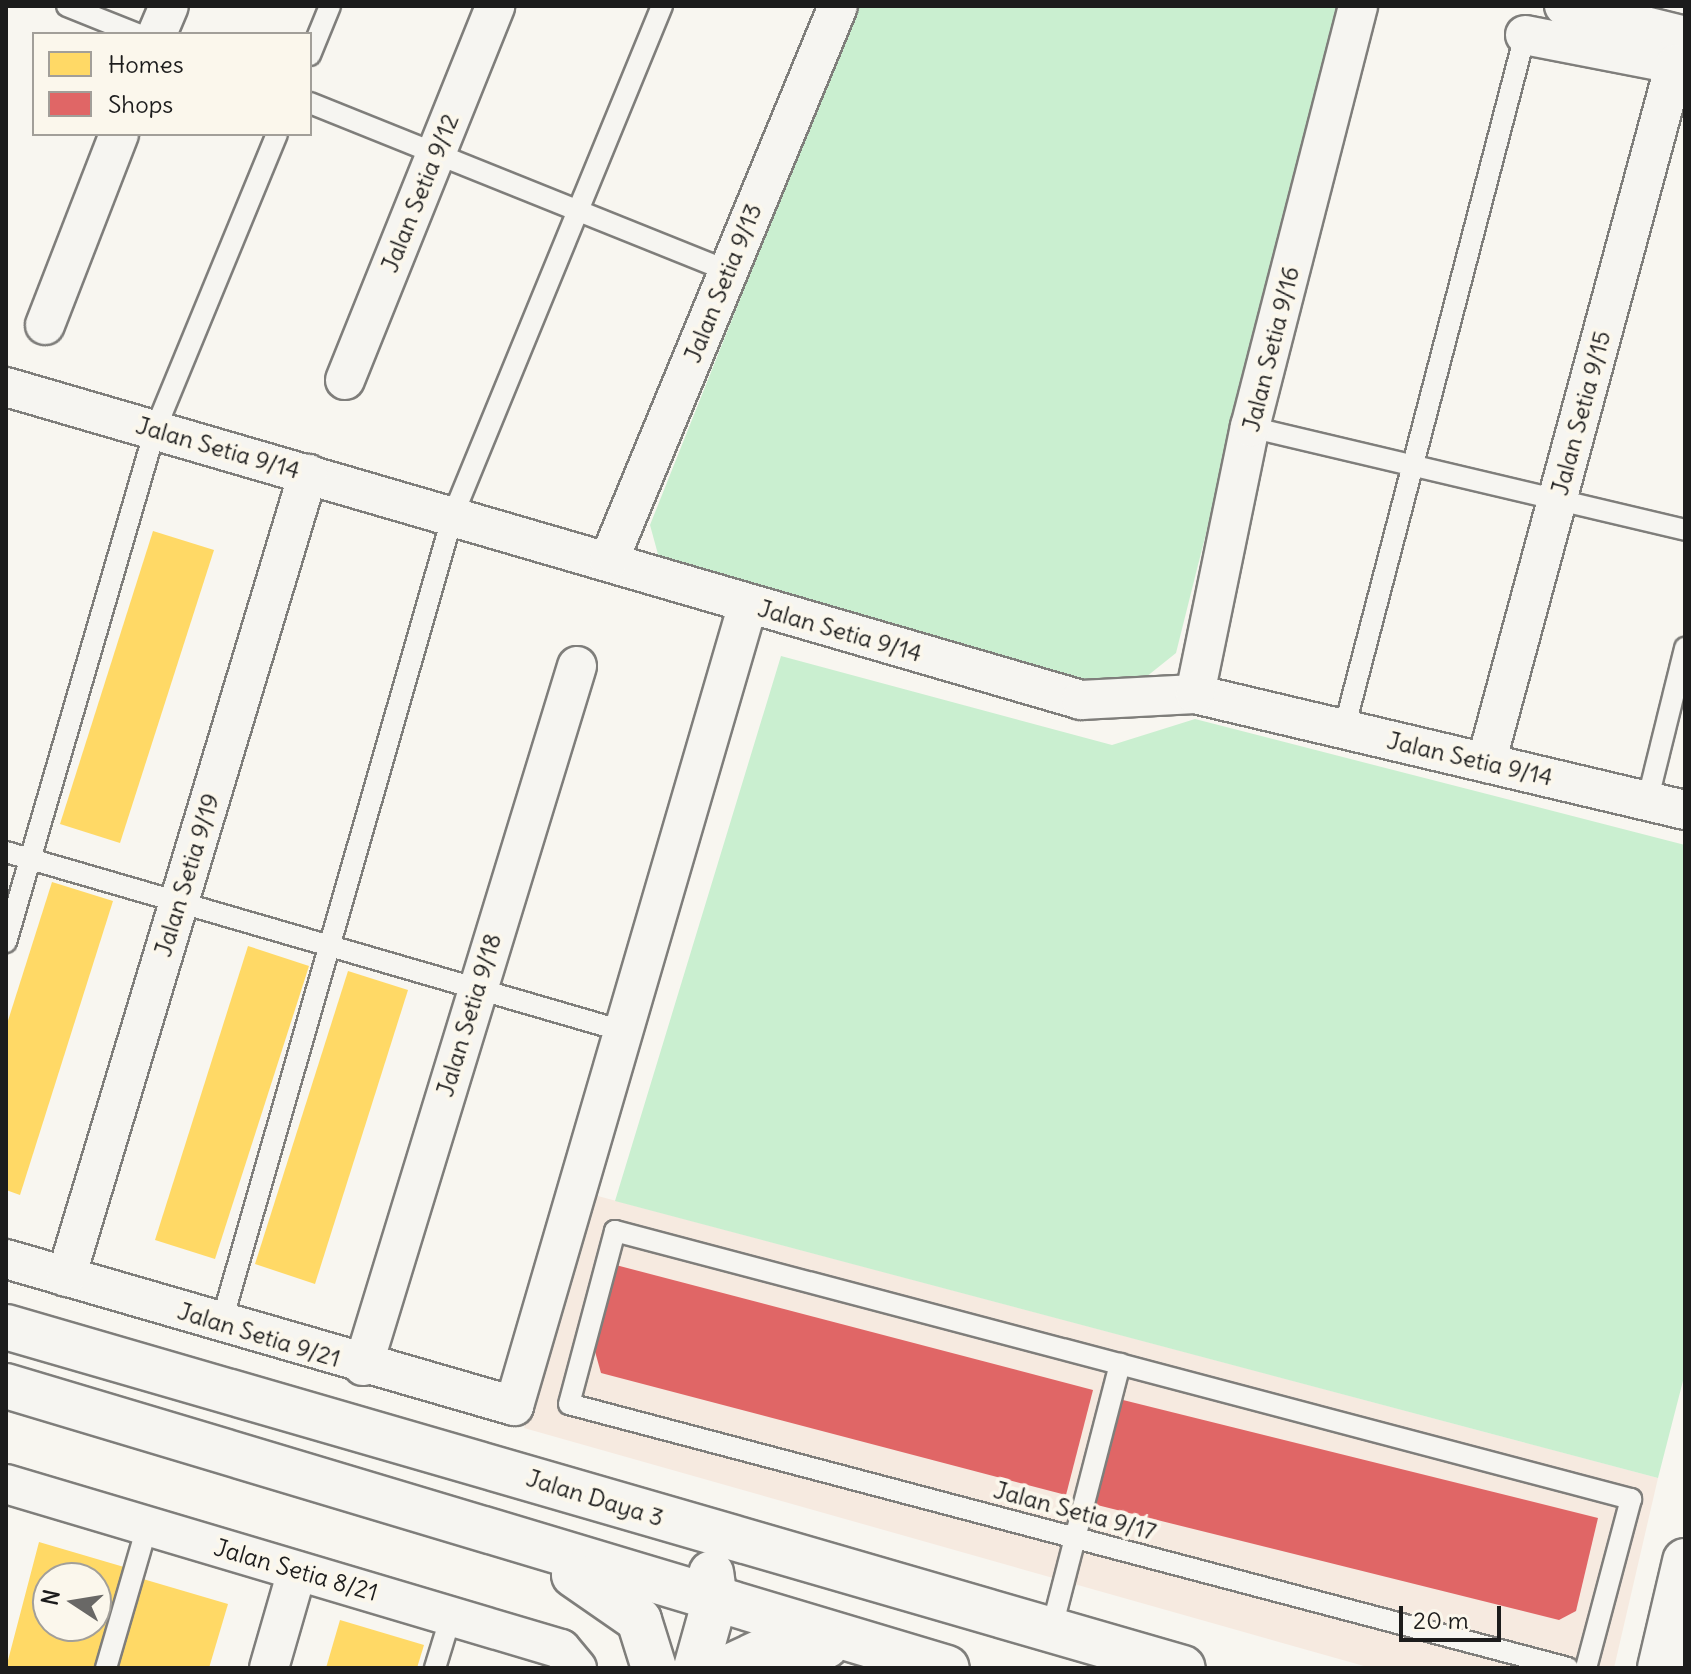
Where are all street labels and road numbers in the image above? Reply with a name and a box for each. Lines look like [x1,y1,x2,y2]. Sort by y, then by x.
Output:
street label: Jalan Setia 9/12 [375,109,465,277]
street label: Jalan Setia 9/13 [678,199,768,367]
street label: Jalan Setia 9/16 [1237,263,1305,435]
street label: Jalan Setia 9/15 [1545,328,1617,498]
street label: Jalan Setia 9/14 [133,411,303,485]
street label: Jalan Setia 9/14 [755,594,925,668]
street label: Jalan Setia 9/14 [1384,726,1556,792]
street label: Jalan Setia 9/19 [149,790,225,960]
street label: Jalan Setia 9/18 [430,930,508,1100]
street label: Jalan Setia 9/21 [174,1297,344,1373]
street label: Jalan Daya 3 [523,1463,667,1533]
street label: Jalan Setia 9/17 [991,1475,1159,1547]
street label: Jalan Setia 8/21 [211,1533,381,1607]

